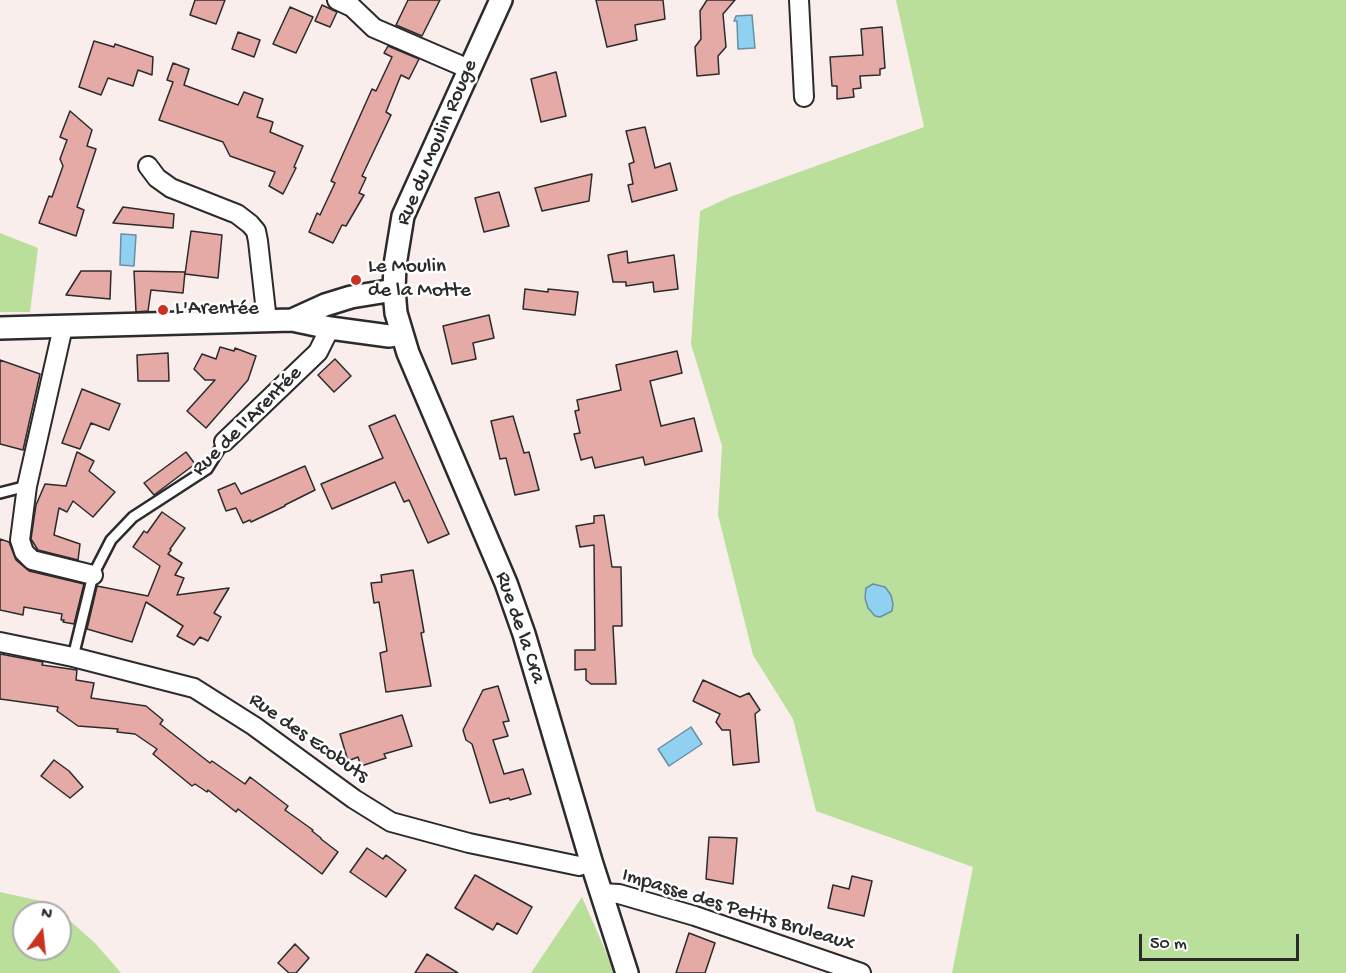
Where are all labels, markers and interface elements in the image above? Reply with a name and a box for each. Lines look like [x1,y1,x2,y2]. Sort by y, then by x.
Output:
street label: Rue du Moulin Rouge [392,56,484,230]
place label: Le Moulin de la Motte [368,255,471,305]
marker: Le Moulin de la Motte [349,273,363,287]
place label: L'Arentée [175,297,259,323]
marker: L'Arentée [156,303,170,317]
street label: Rue de l'Arentée [188,362,308,482]
street label: Rue de la Cra [488,569,550,687]
street label: Rue des Ecobuts [243,688,373,790]
street label: Impasse des Petits Bruleaux [619,864,857,958]
north arrow [12,901,72,961]
text: N [39,905,54,926]
scale bar [1142,922,1302,960]
text: 50 m [1150,934,1187,955]

